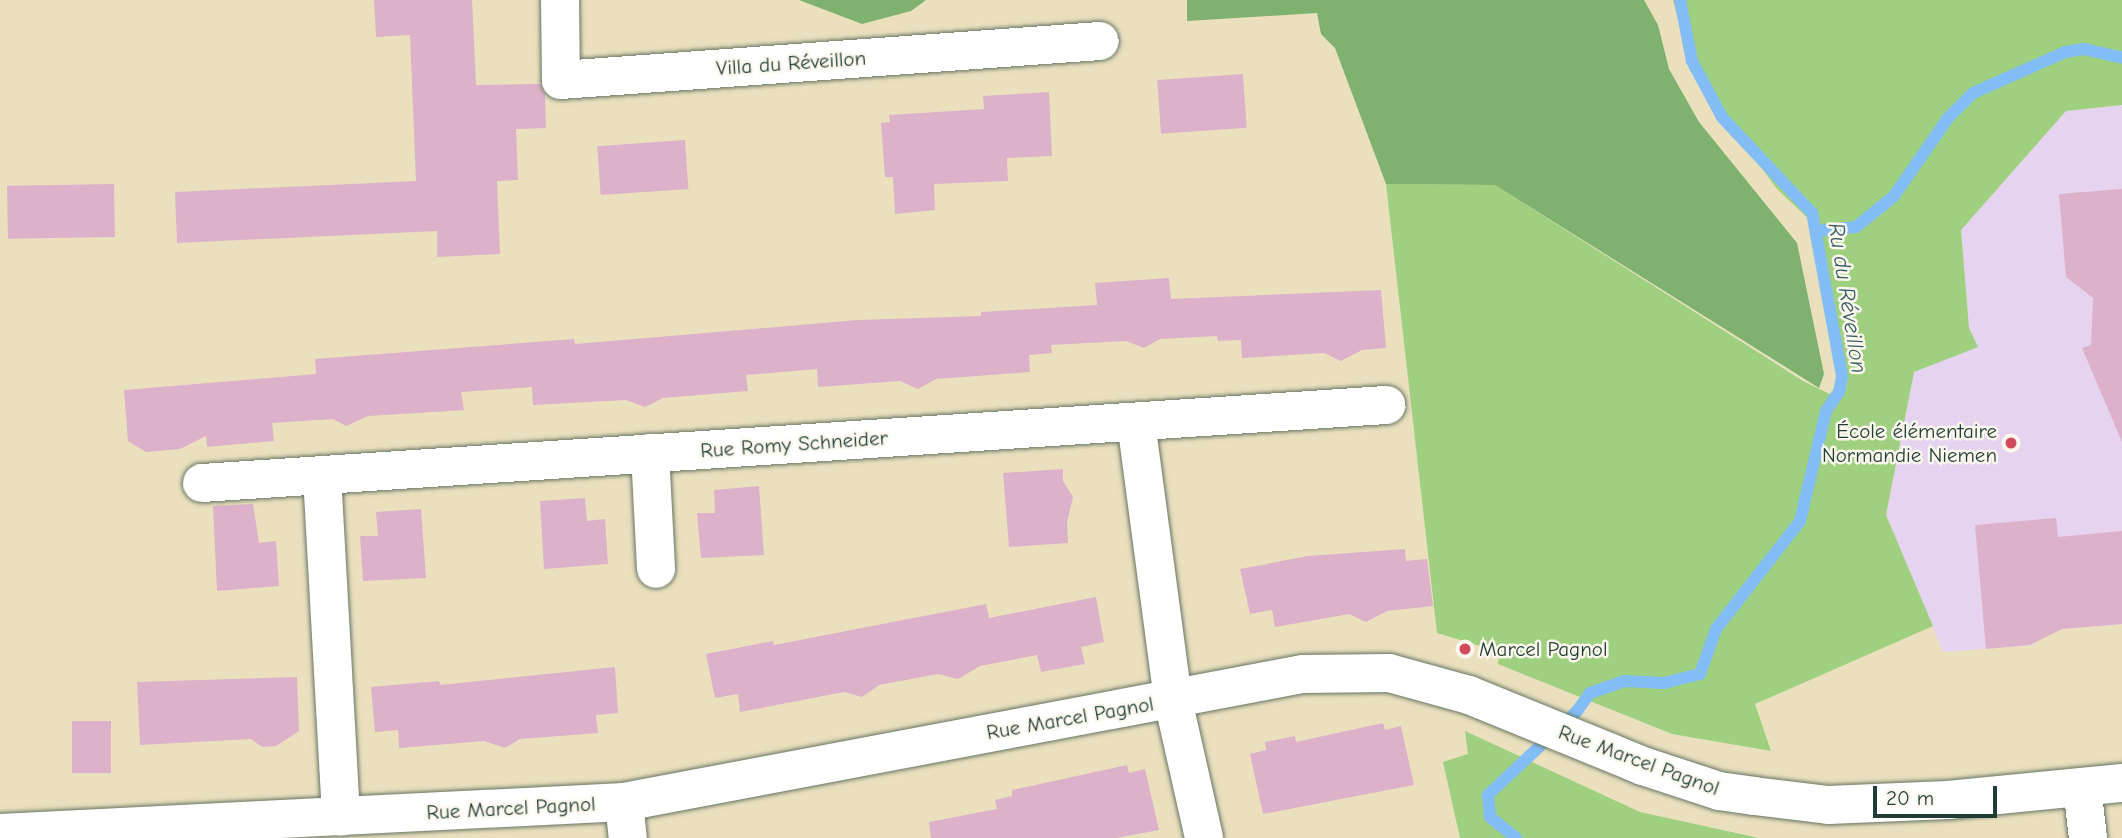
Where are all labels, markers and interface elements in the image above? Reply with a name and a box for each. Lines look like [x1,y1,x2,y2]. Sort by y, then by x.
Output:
street label: Villa du Réveillon [715,45,867,81]
water label: Ru du Réveillon [1821,221,1873,375]
place label: École élémentaire Normandie Niemen [1822,418,1997,468]
street label: Rue Romy Schneider [699,425,889,463]
marker: École élémentaire Normandie Niemen [2003,435,2019,451]
place label: Marcel Pagnol [1479,636,1608,662]
marker: Marcel Pagnol [1457,641,1473,657]
street label: Rue Marcel Pagnol [984,691,1156,745]
street label: Rue Marcel Pagnol [1555,719,1723,801]
scale bar [1877,772,2001,816]
text: 20 m [1886,786,1934,810]
street label: Rue Marcel Pagnol [426,791,596,825]

